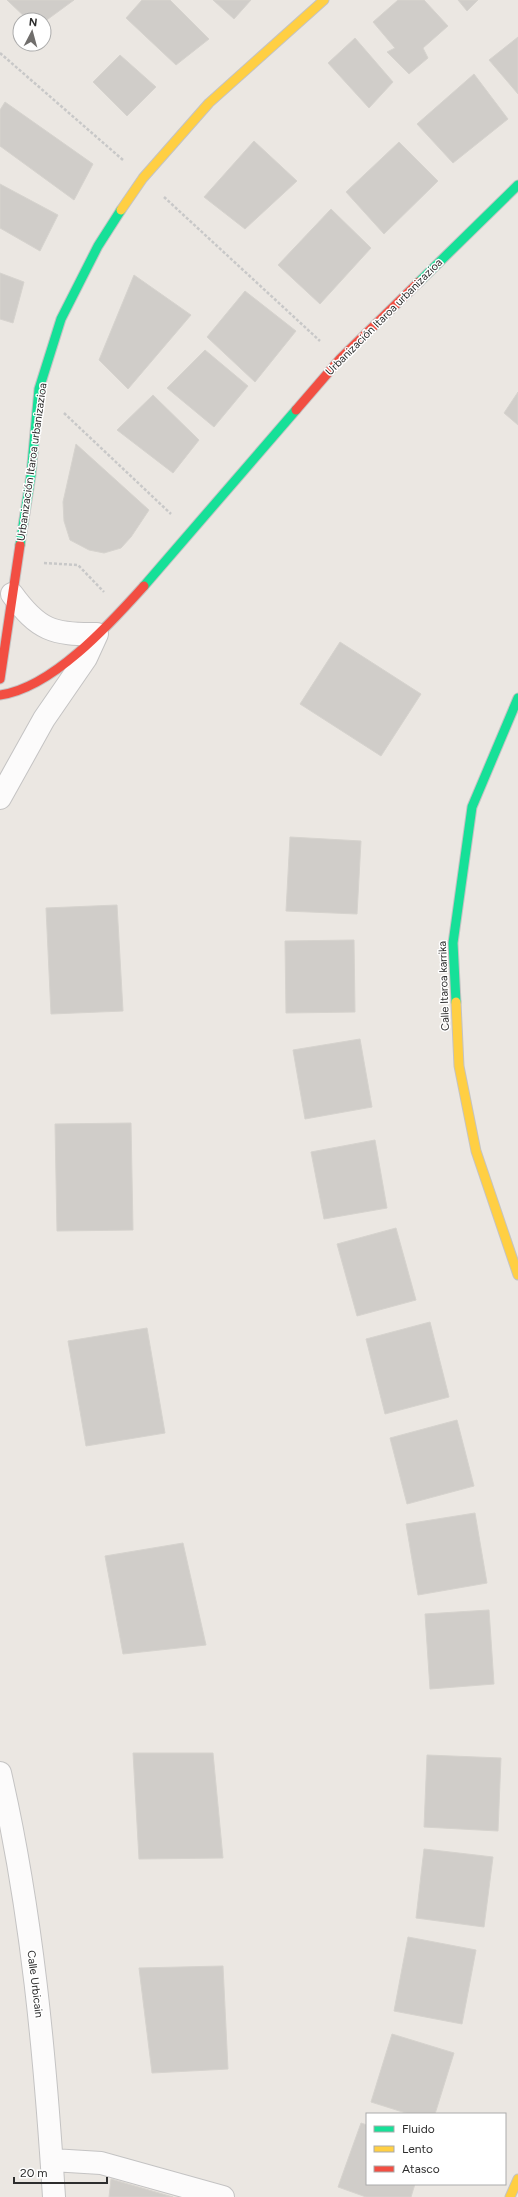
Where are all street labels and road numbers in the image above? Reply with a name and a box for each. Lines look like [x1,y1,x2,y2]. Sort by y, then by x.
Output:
street label: Urbanización Itaroa urbanizazioa [323,256,445,378]
street label: Urbanización Itaroa urbanizazioa [14,382,50,542]
street label: Calle Itaroa karrika [436,941,452,1031]
street label: Calle Urbicain [24,1950,46,2018]

